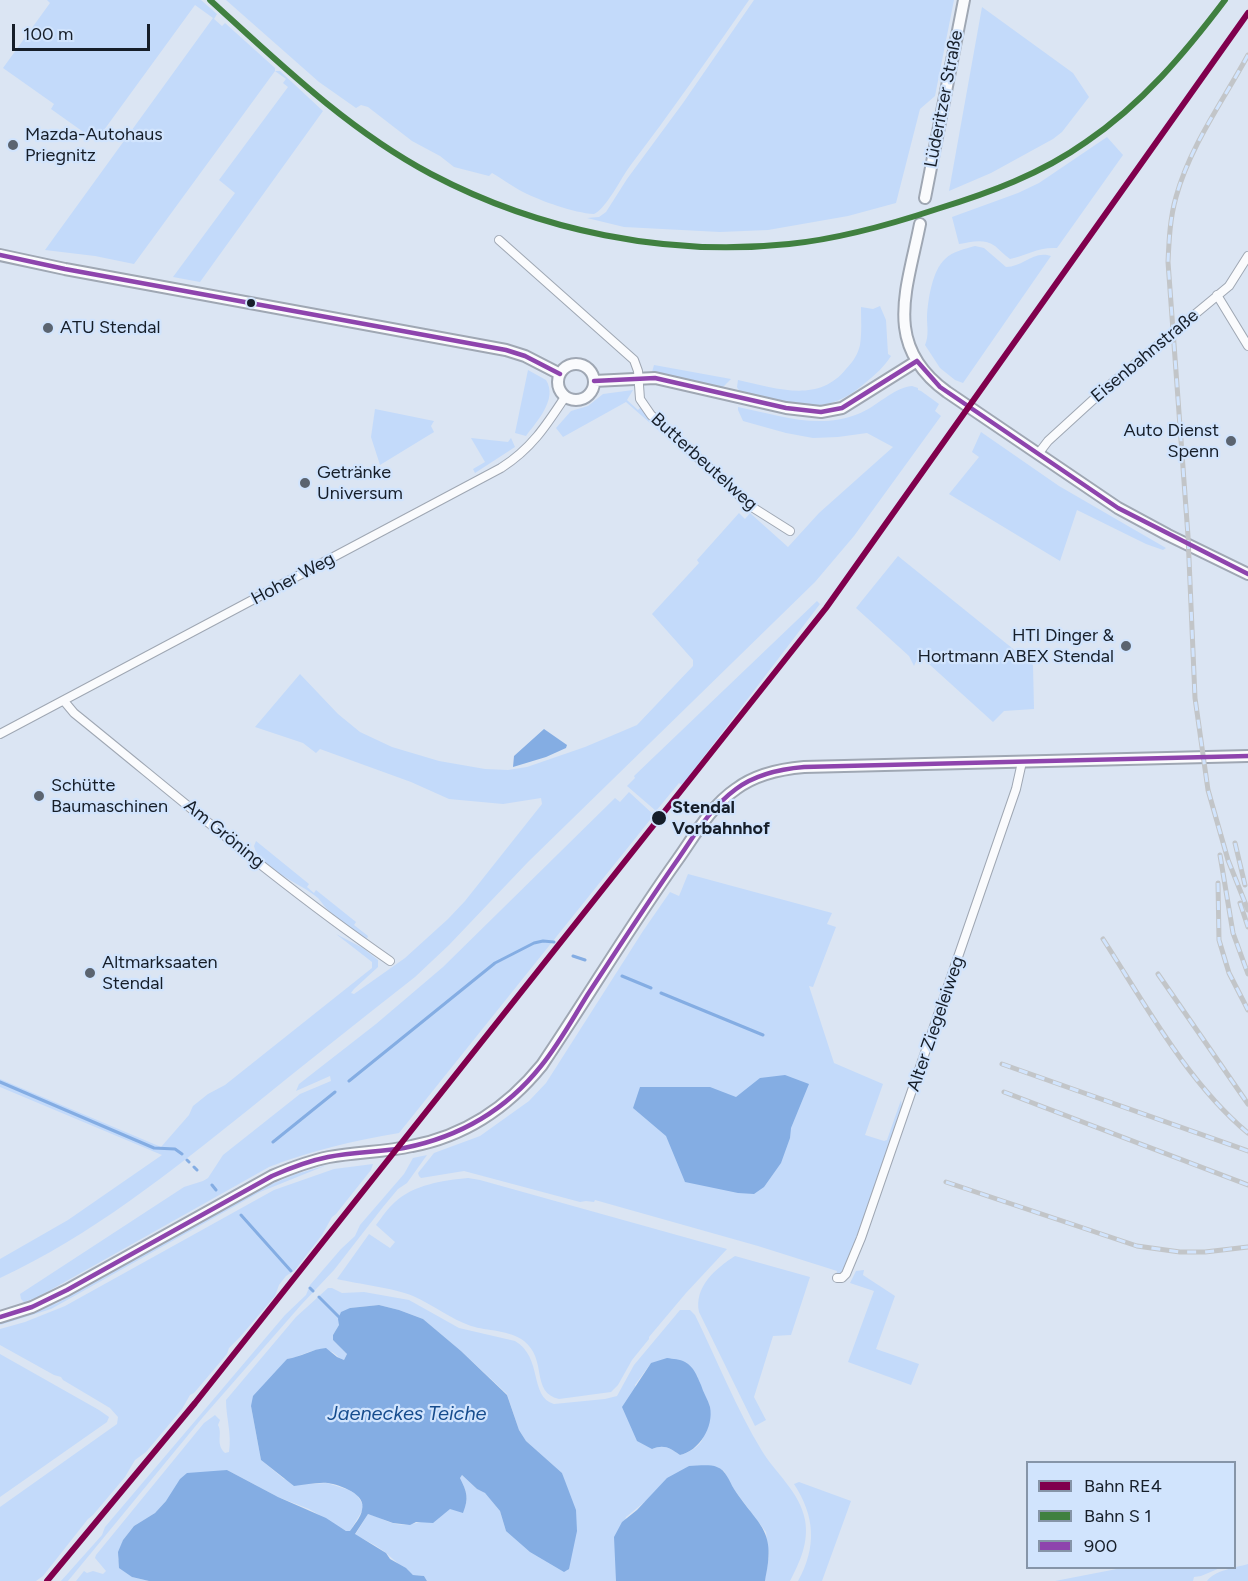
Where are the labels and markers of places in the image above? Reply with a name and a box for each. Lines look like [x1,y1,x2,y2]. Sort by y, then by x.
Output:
place label: Mazda-Autohaus Priegnitz [25,124,163,166]
marker: Mazda-Autohaus Priegnitz [6,138,20,152]
unlabelled marker [245,297,257,309]
place label: ATU Stendal [60,317,160,339]
marker: ATU Stendal [41,321,55,335]
place label: Auto Dienst Spenn [1124,420,1219,462]
marker: Auto Dienst Spenn [1224,434,1238,448]
place label: Getränke Universum [317,462,403,504]
marker: Getränke Universum [298,476,312,490]
place label: HTI Dinger & Hortmann ABEX Stendal [917,625,1114,668]
marker: HTI Dinger & Hortmann ABEX Stendal [1119,639,1133,653]
place label: Schütte Baumaschinen [51,775,168,818]
marker: Schütte Baumaschinen [32,789,46,803]
place label: Stendal Vorbahnhof [672,797,770,840]
marker: Stendal Vorbahnhof [650,809,668,827]
place label: Altmarksaaten Stendal [102,952,218,994]
marker: Altmarksaaten Stendal [83,966,97,980]

